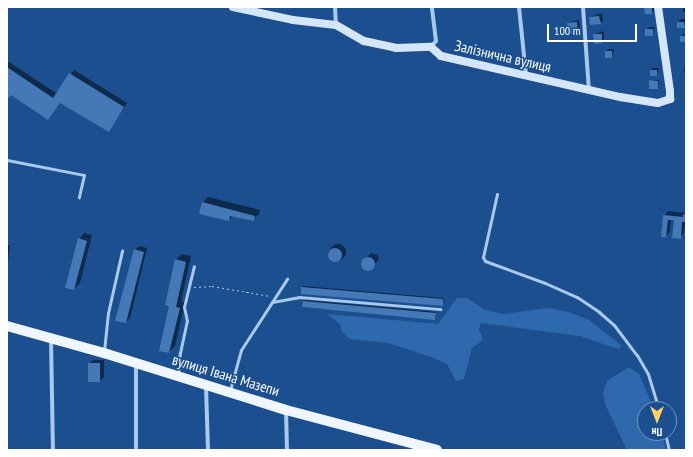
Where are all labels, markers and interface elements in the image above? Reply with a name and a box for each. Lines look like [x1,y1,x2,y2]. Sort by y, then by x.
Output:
scale bar [549,16,639,42]
text: 100 m [554,23,581,38]
street label: Залізнична вулиця [453,36,553,76]
street label: вулиця Івана Мазепи [170,350,282,400]
north arrow [637,401,677,441]
text: Пн [652,425,662,439]

